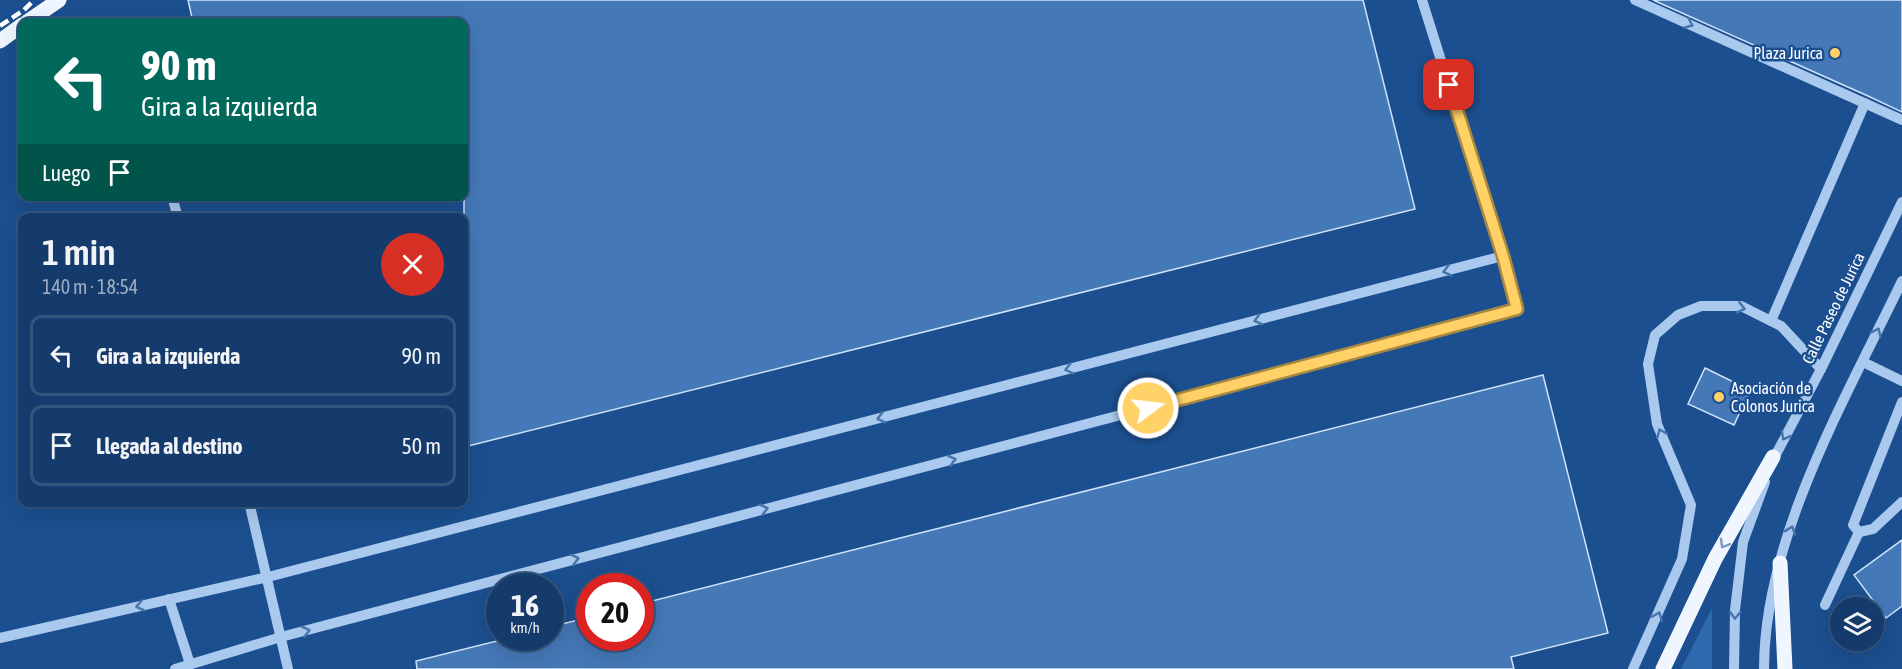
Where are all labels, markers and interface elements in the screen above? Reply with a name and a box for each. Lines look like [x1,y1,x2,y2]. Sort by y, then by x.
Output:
one-way arrow [1682,17,1693,29]
text: 90 m [141,41,216,89]
icon: left [42,42,120,120]
place label: Plaza Jurica [1753,44,1823,62]
marker: Plaza Jurica [1828,46,1842,60]
pin [1423,59,1474,110]
icon: arrive [1432,68,1465,101]
text: Gira a la izquierda [141,91,318,122]
icon: arrive [103,156,136,189]
text: Luego [42,160,91,186]
text: 1 min [42,231,116,273]
button: close [381,233,444,296]
street label: Calle Paseo de Jurica [1798,249,1868,367]
one-way arrow [1442,263,1452,276]
text: 140 m · 18:54 [42,275,138,298]
one-way arrow [1735,301,1745,314]
one-way arrow [1253,312,1263,325]
one-way arrow [1870,328,1882,339]
icon: left [45,339,78,372]
text: Gira a la izquierda [96,343,240,369]
text: 90 m [401,343,441,369]
one-way arrow [1064,361,1074,374]
position arrow [1116,376,1180,440]
place label: Asociación de Colonos Jurica [1731,379,1815,415]
marker: Asociación de Colonos Jurica [1712,390,1726,404]
one-way arrow [876,410,886,423]
one-way arrow [1656,428,1668,439]
icon: arrive [45,429,78,462]
one-way arrow [1781,430,1792,440]
text: Llegada al destino [96,433,243,459]
text: 50 m [401,433,441,459]
one-way arrow [947,454,957,467]
one-way arrow [759,504,769,517]
one-way arrow [1783,525,1796,536]
one-way arrow [1719,538,1731,548]
one-way arrow [570,554,580,567]
speed limit sign: 20 [576,573,654,651]
text: 16 [511,588,539,622]
map controls [1830,597,1884,651]
button: layers [1830,597,1884,651]
one-way arrow [135,599,145,612]
one-way arrow [1729,610,1741,619]
one-way arrow [1651,611,1663,622]
text: km/h [510,619,540,636]
one-way arrow [300,626,310,638]

